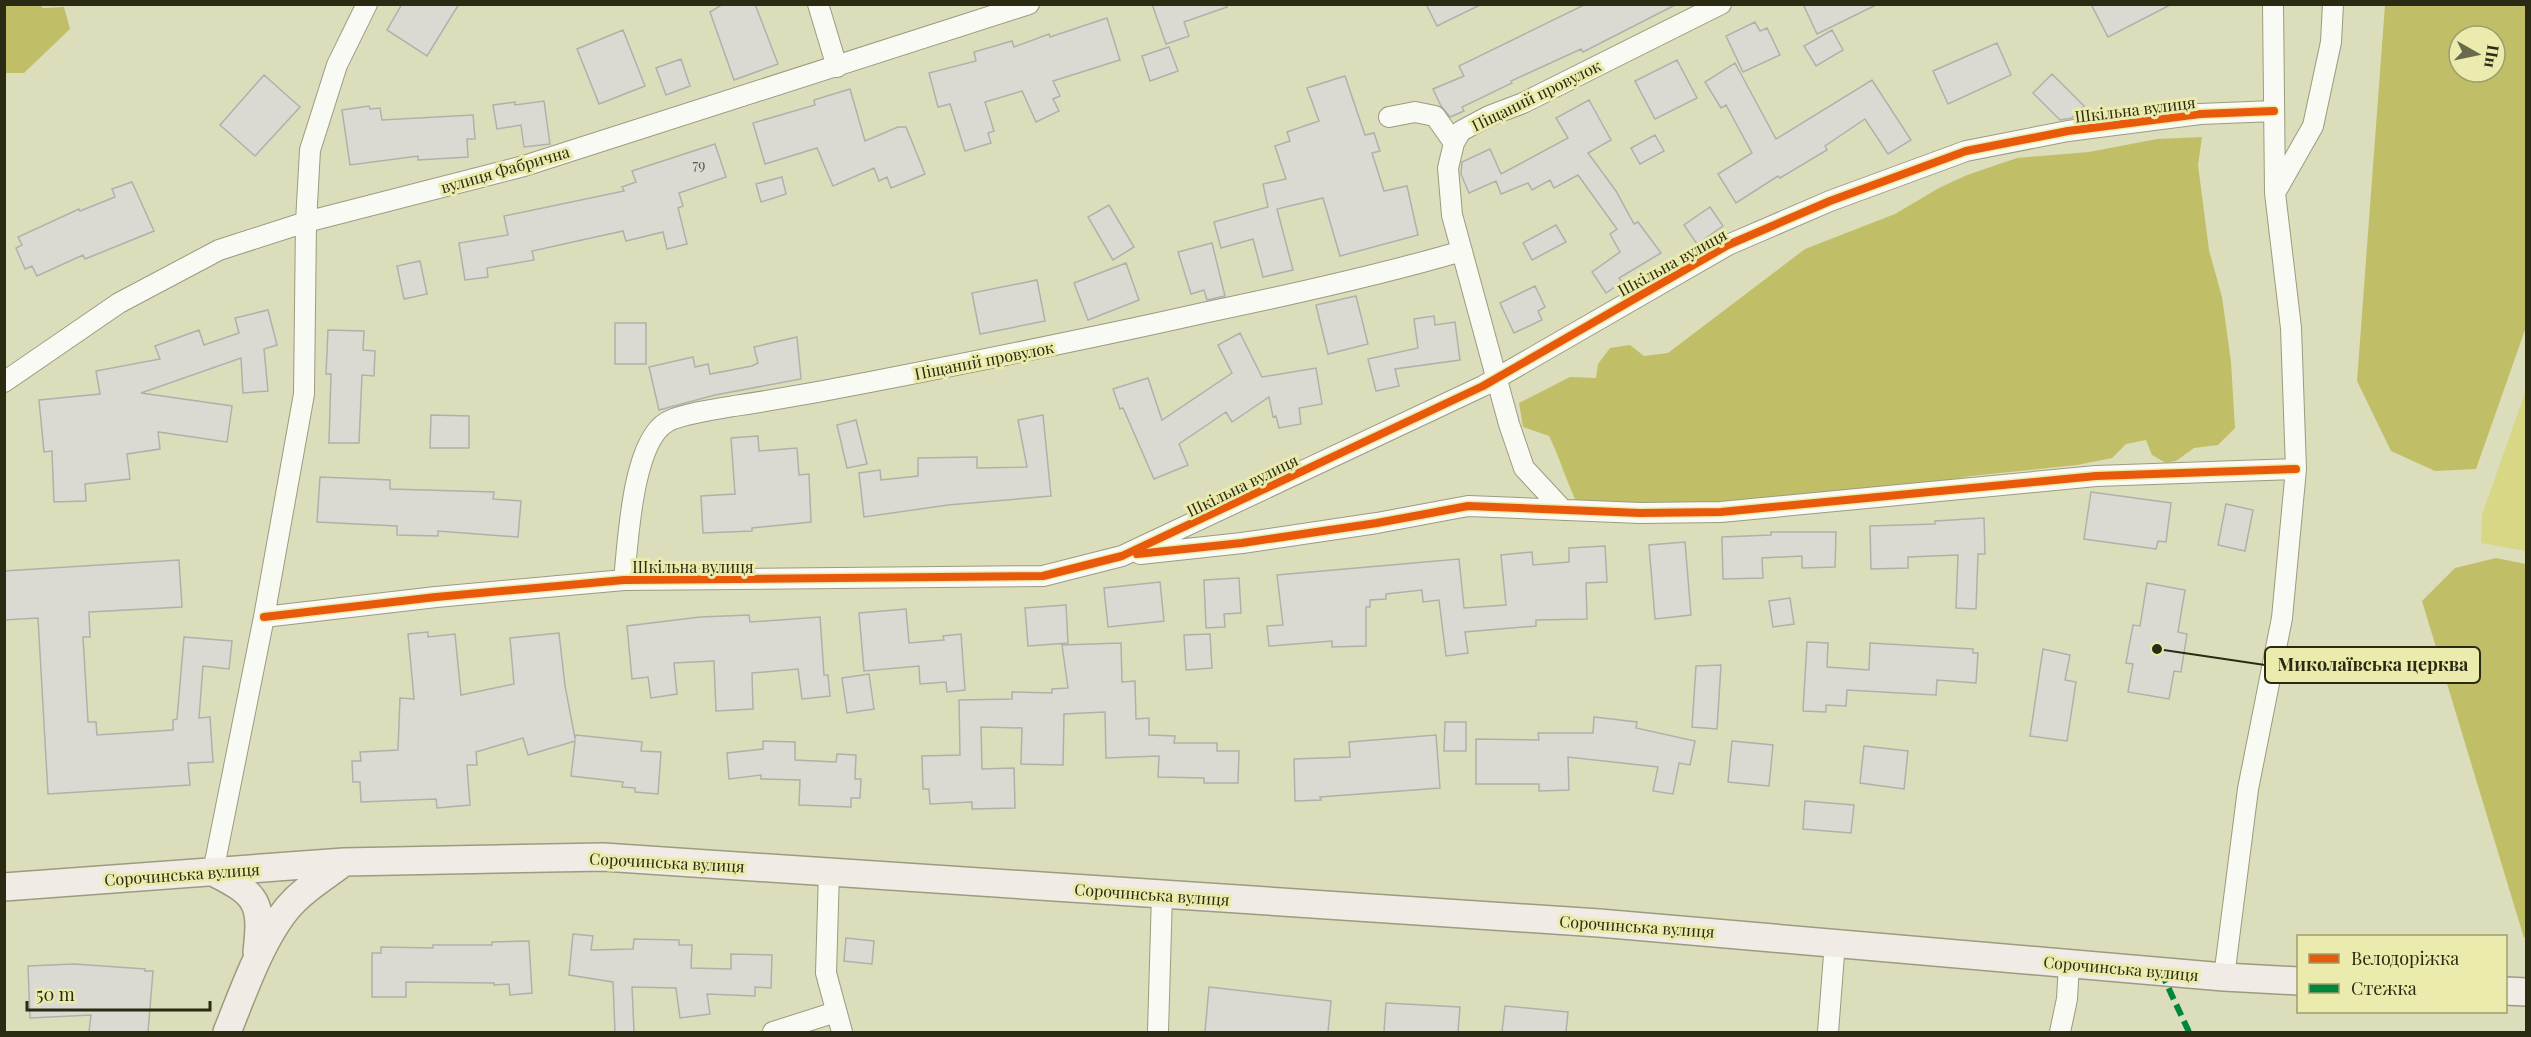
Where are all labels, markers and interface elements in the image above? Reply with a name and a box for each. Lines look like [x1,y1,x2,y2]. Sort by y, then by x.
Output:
north arrow [2447,24,2507,84]
text: Пн [2480,43,2504,69]
street label: Піщаний провулок [1468,54,1604,136]
street label: Шкільна вулиця [2073,91,2197,127]
street label: вулиця Фабрична [438,141,572,197]
house number: 79 [693,155,705,174]
street label: Шкільна вулиця [1614,223,1731,301]
street label: Піщаний провулок [912,336,1056,384]
street label: Шкільна вулиця [1183,449,1302,521]
street label: Шкільна вулиця [632,556,754,577]
callout: Миколаївська церква [2265,647,2480,683]
text: Миколаївська церква [2278,652,2469,676]
street label: Сорочинська вулиця [589,847,746,877]
street label: Сорочинська вулиця [104,858,261,890]
street label: Сорочинська вулиця [1074,878,1231,910]
street label: Сорочинська вулиця [1559,910,1716,942]
legend [2297,935,2507,1013]
text: Велодоріжка [2351,946,2459,970]
street label: Сорочинська вулиця [2043,951,2200,985]
scale bar [27,974,210,1012]
text: Стежка [2351,976,2417,1000]
text: 50 m [36,982,75,1006]

